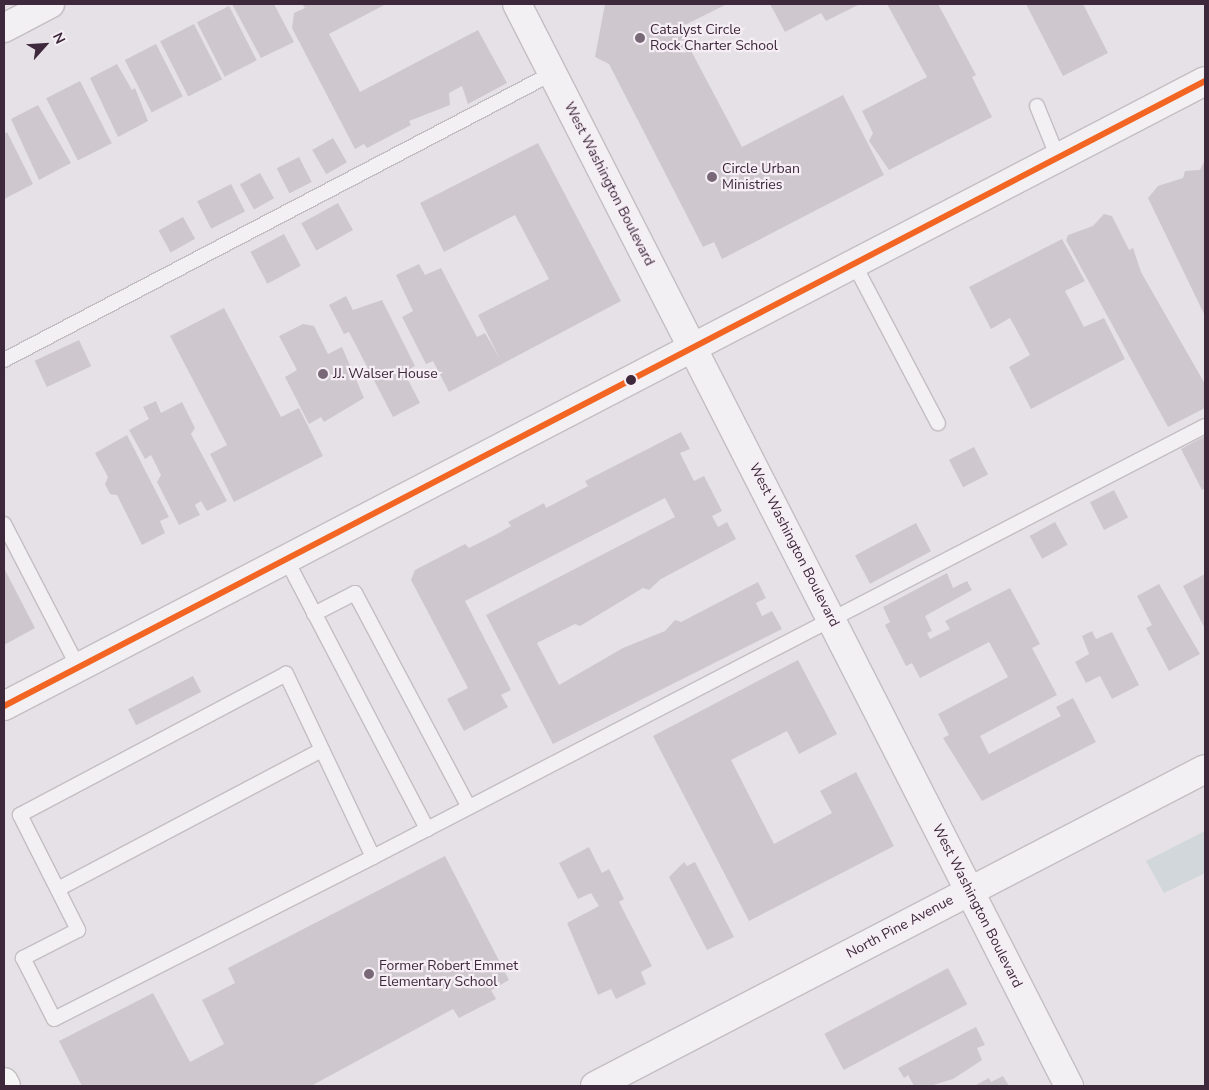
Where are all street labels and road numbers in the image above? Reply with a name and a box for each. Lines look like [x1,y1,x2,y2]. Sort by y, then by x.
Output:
street label: West Washington Boulevard [560,99,658,269]
street label: West Washington Boulevard [745,460,843,630]
street label: West Washington Boulevard [928,821,1026,991]
street label: North Pine Avenue [844,892,956,962]

